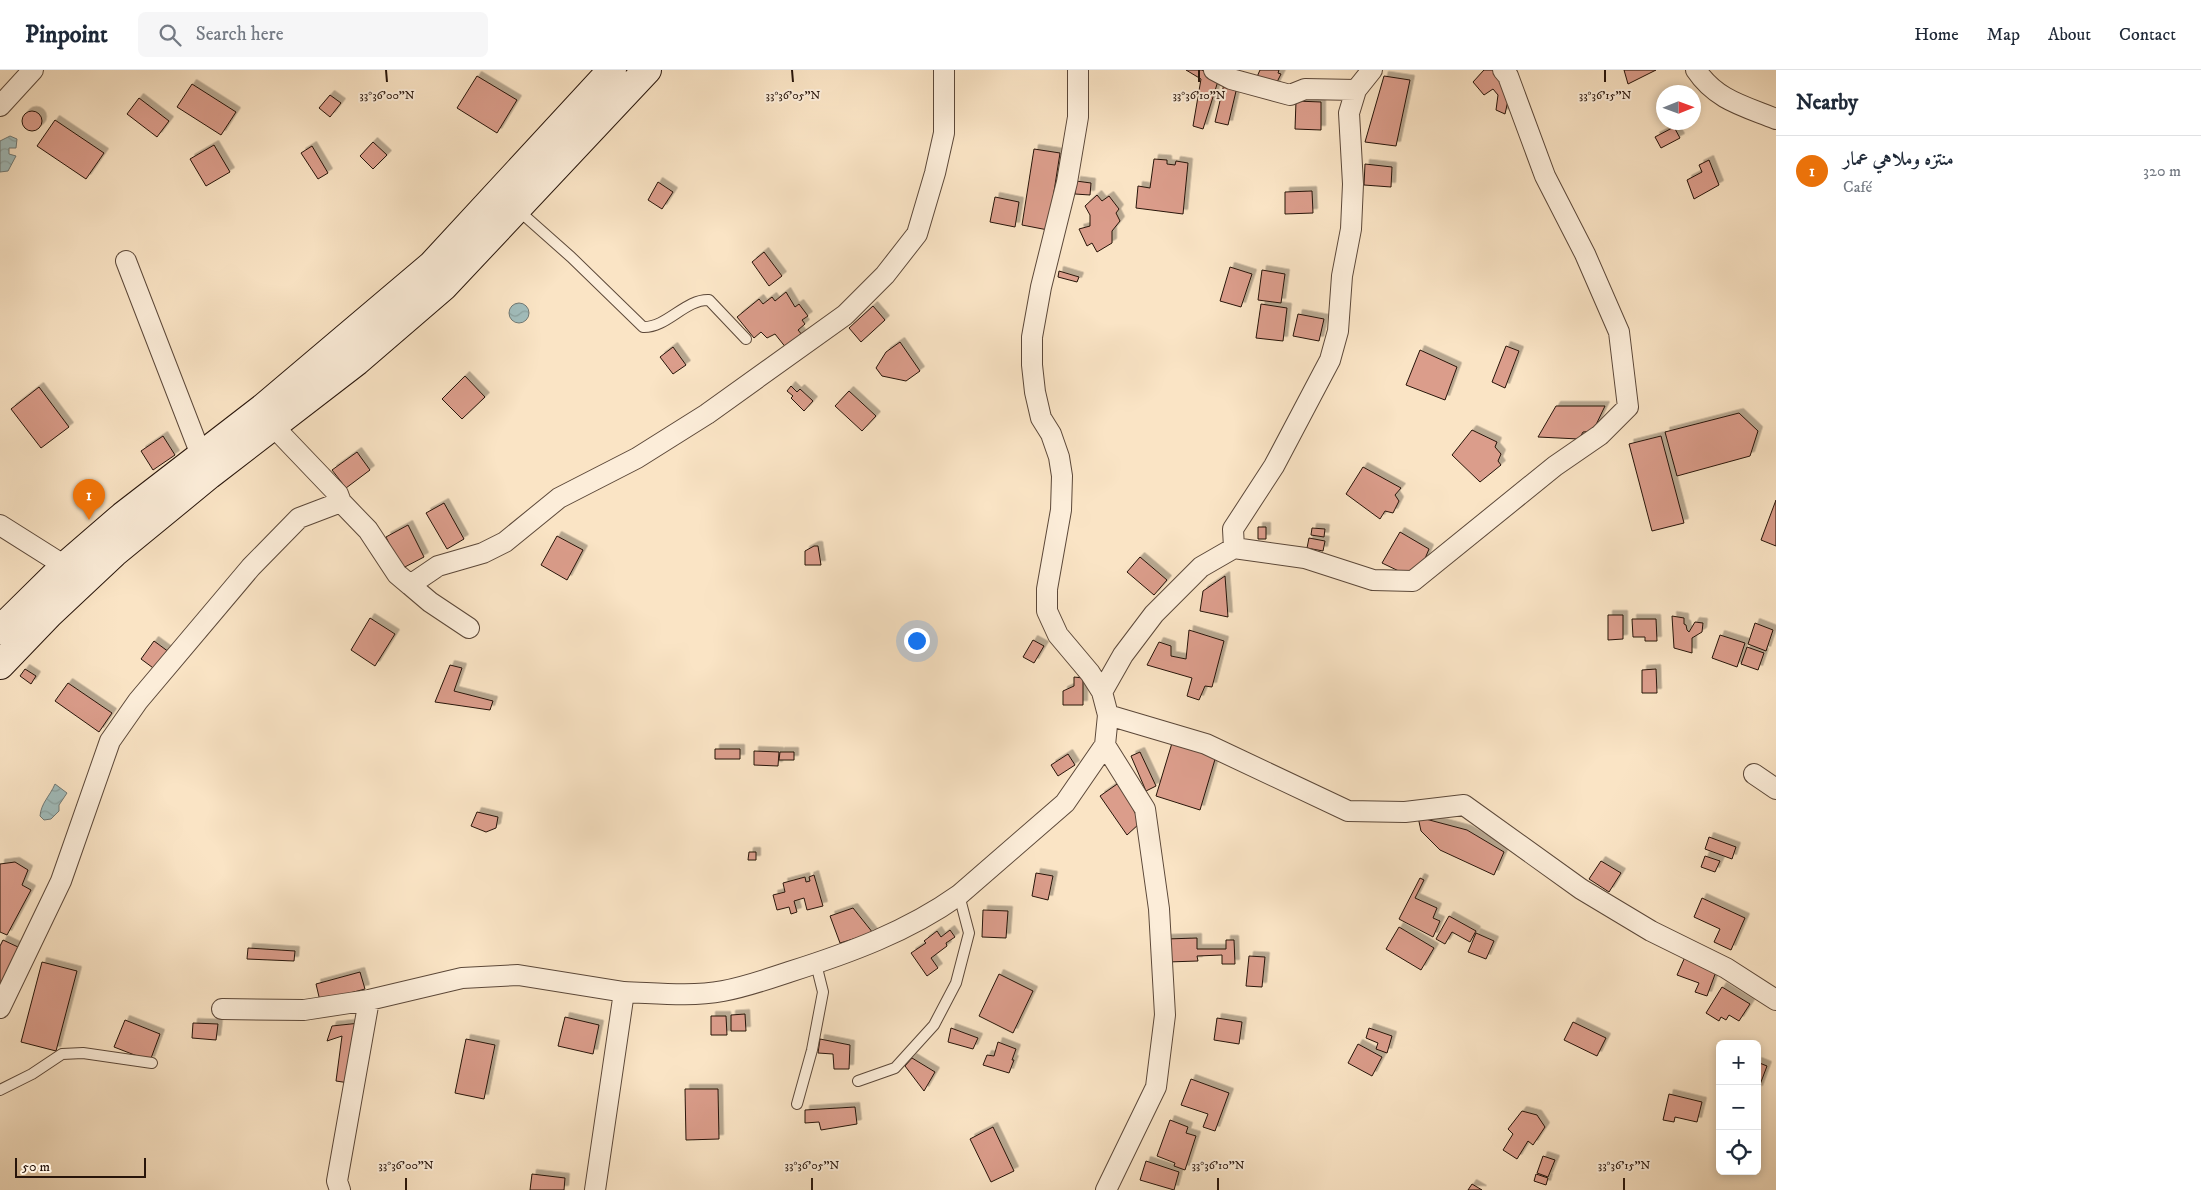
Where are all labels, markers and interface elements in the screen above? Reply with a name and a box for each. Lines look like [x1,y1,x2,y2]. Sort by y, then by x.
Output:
search box [138,12,488,57]
text: Pinpoint [25,20,108,50]
icon: search [156,21,184,49]
text: Search here [196,23,284,46]
text: Home [1914,24,1959,46]
text: Map [1987,24,2020,46]
text: About [2048,24,2091,46]
text: Contact [2119,24,2176,46]
north arrow [1656,85,1701,130]
text: 33°36'00"N [359,88,415,103]
text: 33°36'05"N [766,88,821,103]
text: 33°36'10"N [1172,88,1226,103]
text: 33°36'15"N [1579,88,1631,103]
text: Nearby [1796,90,1858,116]
text: منتزه وملاهي عمار [1843,148,1954,171]
text: 1 [1809,161,1815,181]
text: 320 m [2143,161,2181,181]
text: Café [1843,177,1872,197]
pin: 1 [73,479,105,520]
your location [904,628,930,654]
map controls [1716,1040,1761,1175]
button: + [1716,1040,1761,1085]
button: − [1716,1085,1761,1130]
button: locate [1716,1130,1761,1175]
scale bar [15,1155,146,1178]
text: 50 m [22,1158,50,1176]
text: 33°36'00"N [378,1158,434,1173]
text: 33°36'05"N [785,1158,840,1173]
text: 33°36'10"N [1191,1158,1245,1173]
text: 33°36'15"N [1598,1158,1650,1173]

